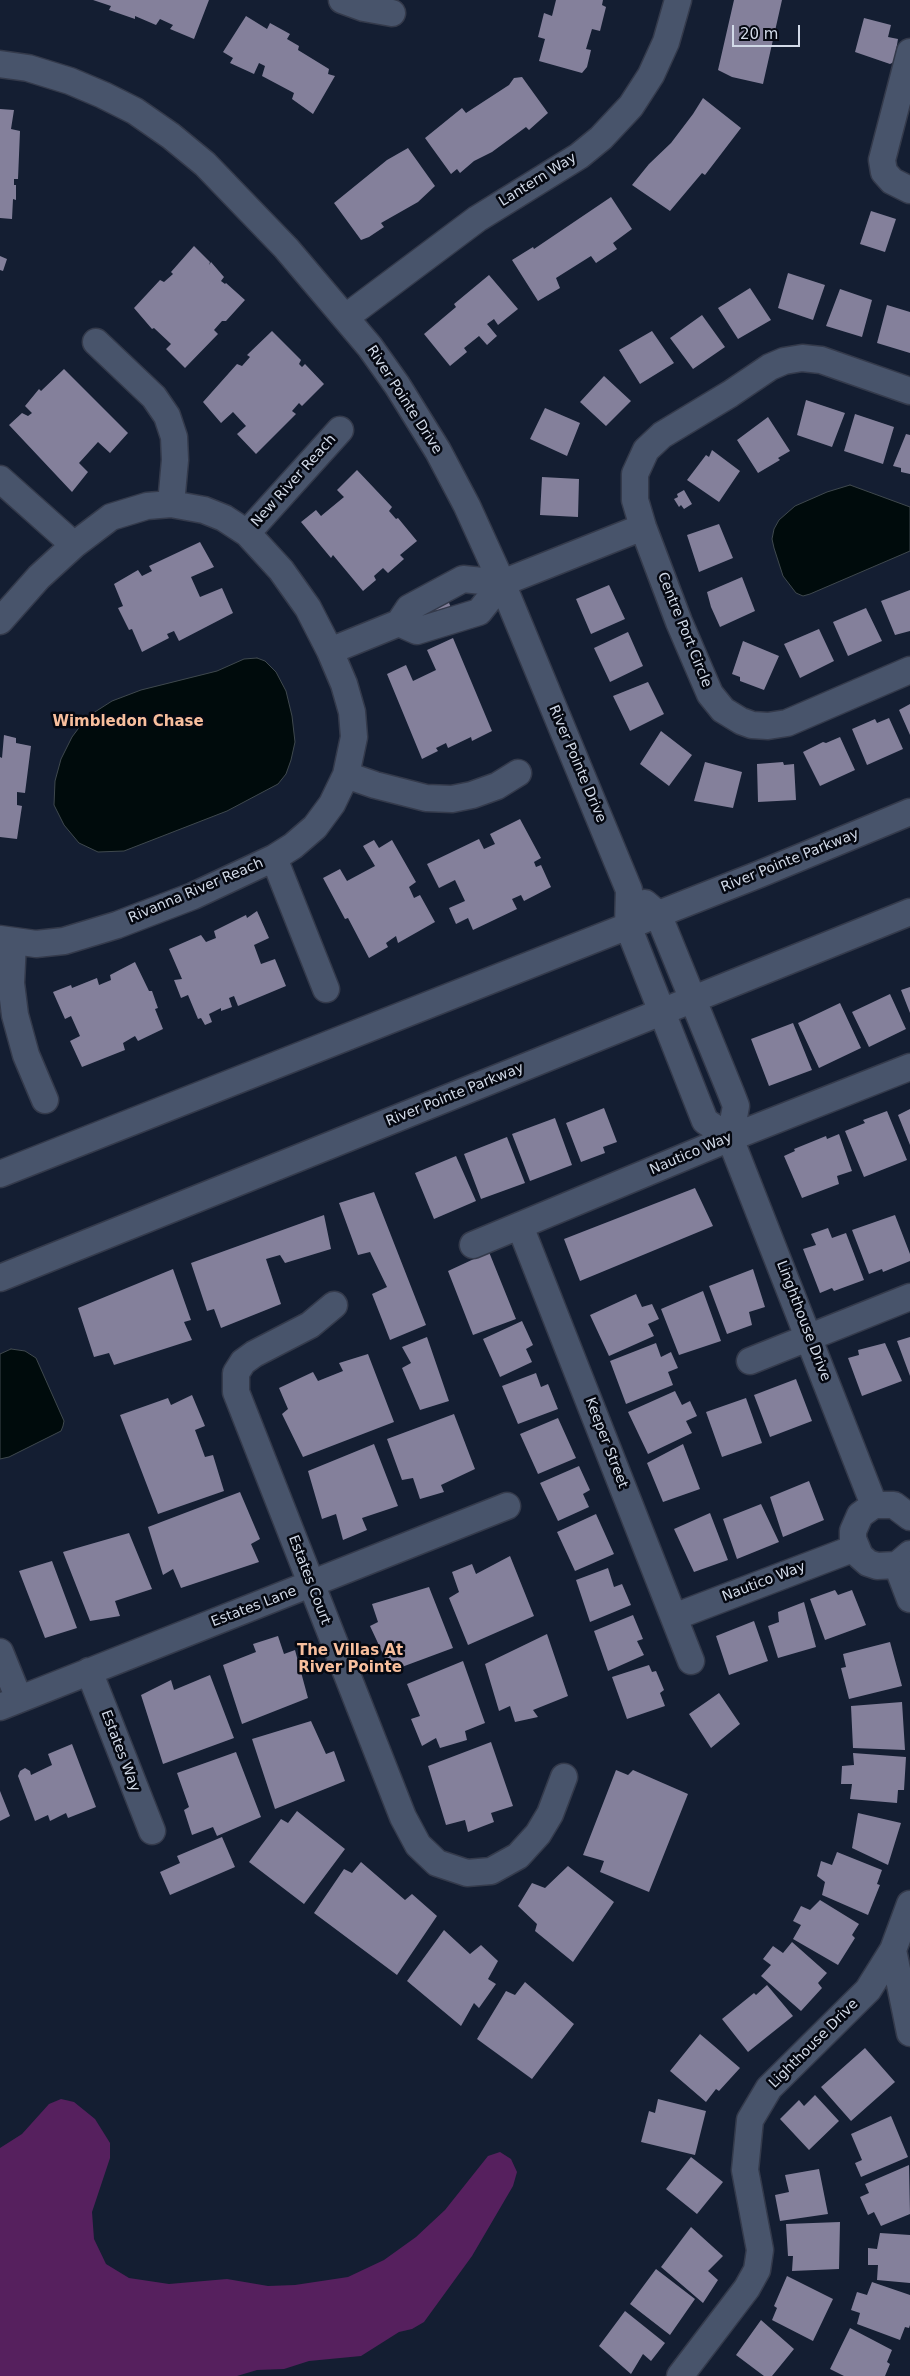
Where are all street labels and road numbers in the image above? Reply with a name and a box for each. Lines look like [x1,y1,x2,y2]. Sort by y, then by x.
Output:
street label: Lantern Way [496,150,580,210]
street label: River Pointe Drive [363,343,445,457]
street label: New River Reach [248,431,340,531]
street label: Centre Port Circle [653,570,715,690]
street label: River Pointe Drive [545,703,609,825]
street label: River Pointe Parkway [719,826,861,896]
street label: Rivanna River Reach [126,855,266,927]
street label: River Pointe Parkway [384,1060,526,1130]
street label: Nautico Way [647,1129,735,1179]
street label: Linghthouse Drive [772,1258,834,1384]
street label: Keeper Street [581,1395,631,1491]
street label: Estates Court [284,1533,334,1627]
street label: Nautico Way [720,1558,808,1606]
street label: Estates Lane [209,1583,299,1631]
street label: Estates Way [97,1708,143,1794]
street label: Lighthouse Drive [766,1996,862,2092]

